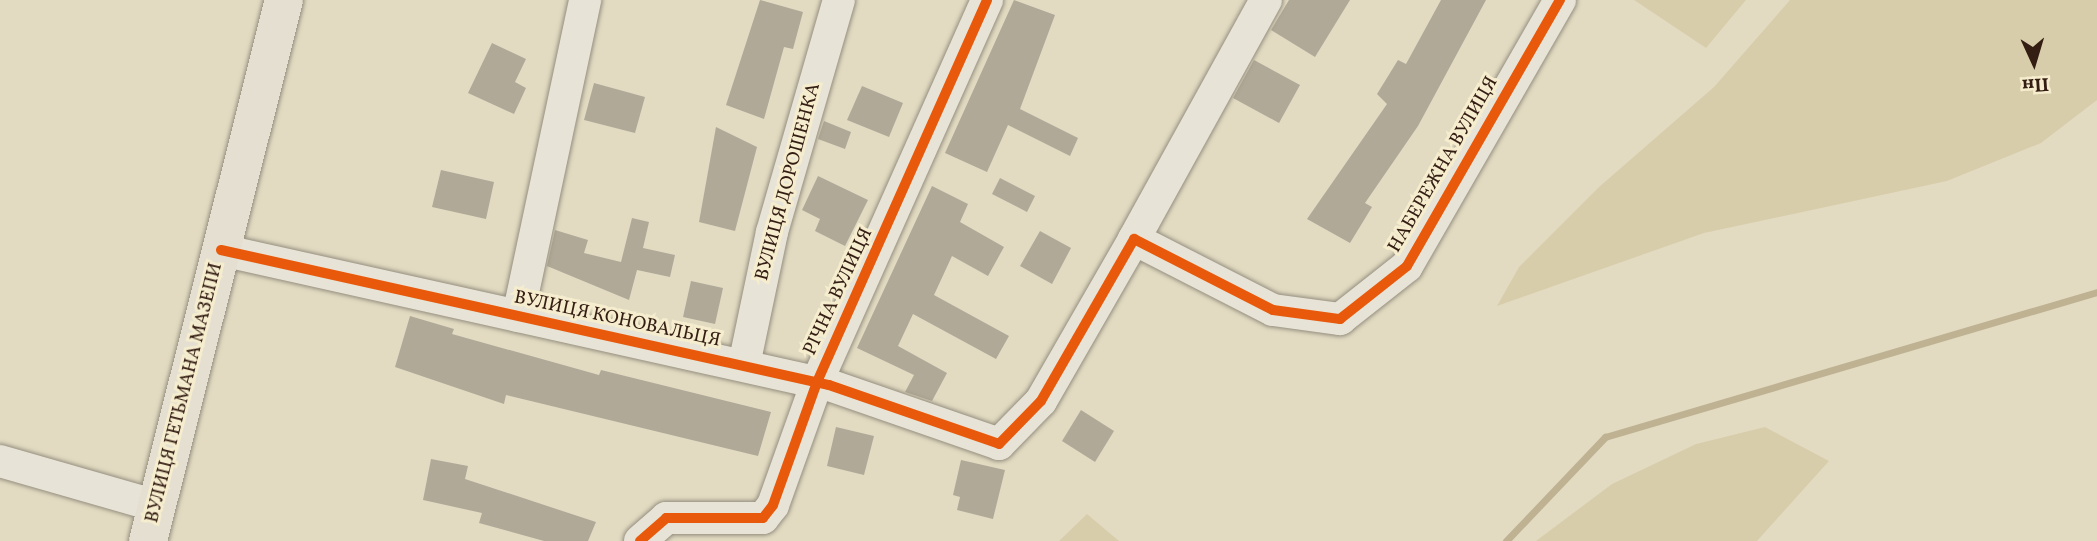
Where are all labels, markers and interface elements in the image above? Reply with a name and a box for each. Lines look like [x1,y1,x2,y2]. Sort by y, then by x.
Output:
north arrow [1999,28,2069,98]
text: Пн [2021,70,2050,98]
street label: НАБЕРЕЖНА ВУЛИЦЯ [1384,73,1504,257]
street label: ВУЛИЦЯ ДОРОШЕНКА [752,81,826,283]
street label: РІЧНА ВУЛИЦЯ [799,225,879,359]
street label: ВУЛИЦЯ ГЕТЬМАНА МАЗЕПИ [142,261,228,525]
street label: ВУЛИЦЯ КОНОВАЛЬЦЯ [512,287,722,353]

